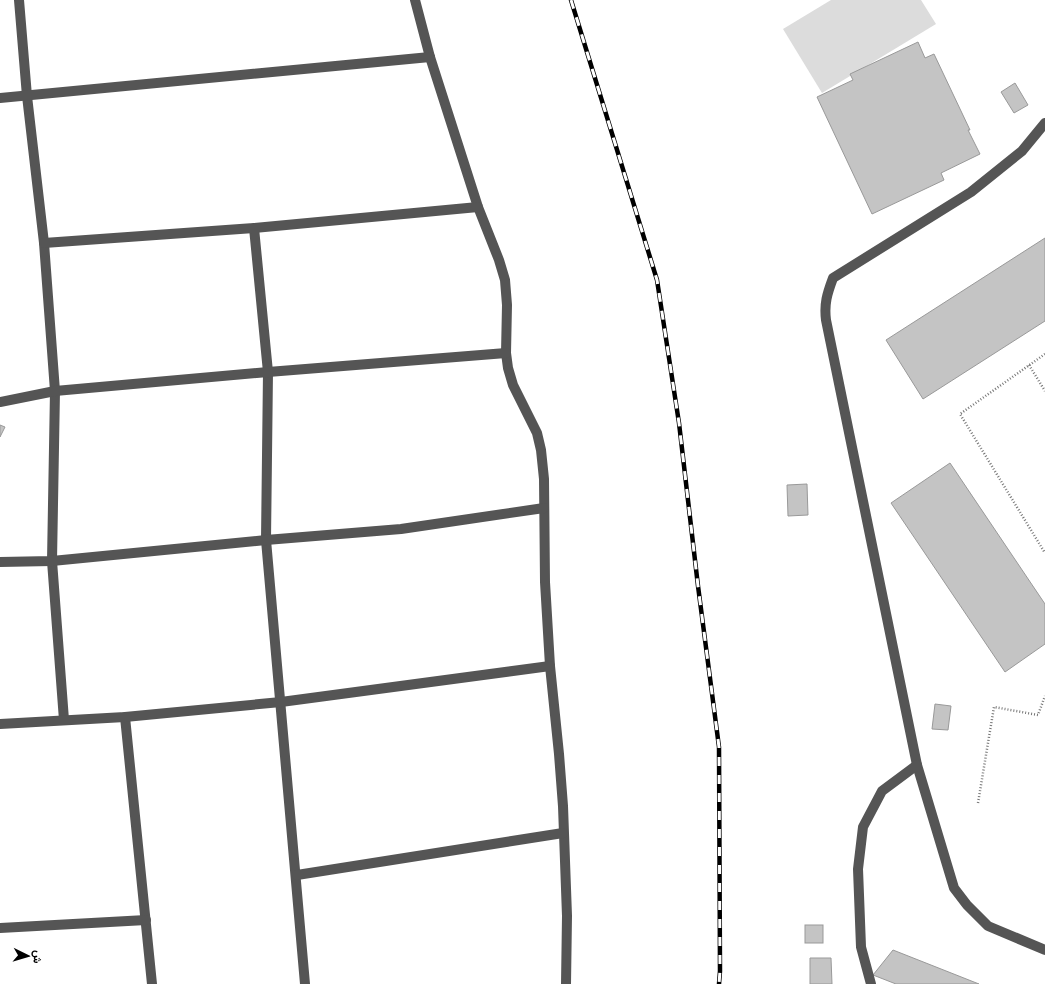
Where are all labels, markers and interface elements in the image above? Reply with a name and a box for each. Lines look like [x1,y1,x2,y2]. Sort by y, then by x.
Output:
north arrow [8,936,48,976]
text: ش [30,950,46,964]

